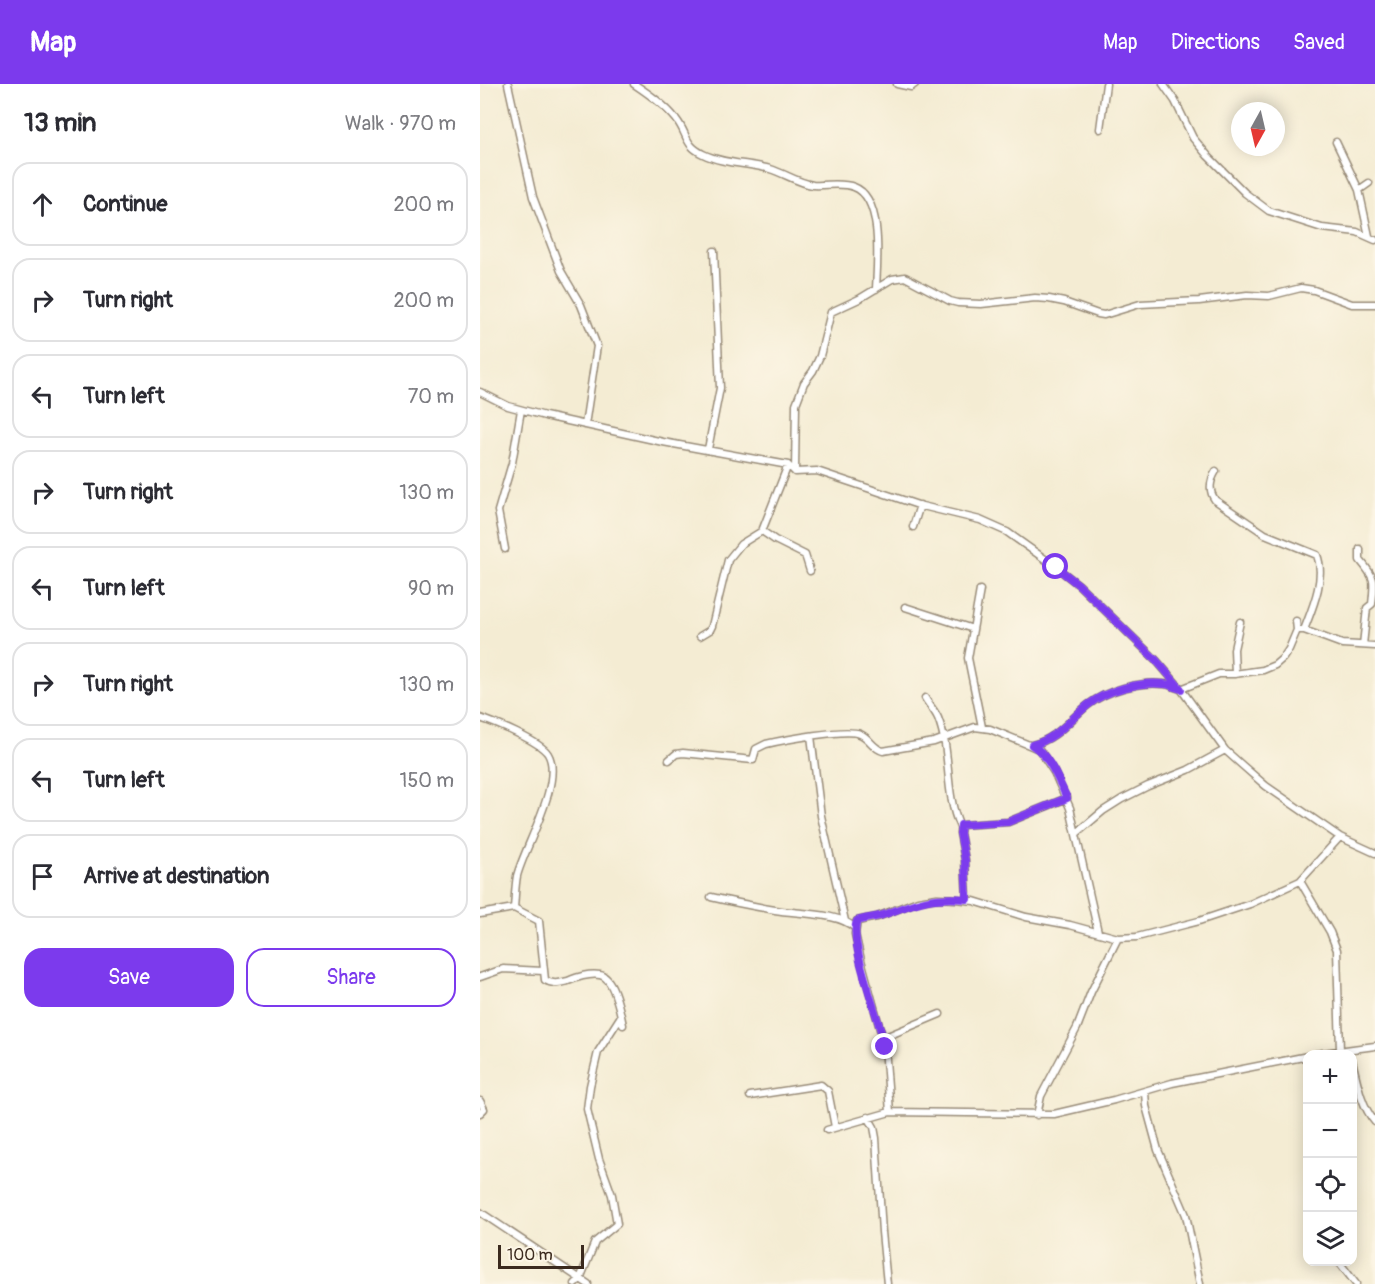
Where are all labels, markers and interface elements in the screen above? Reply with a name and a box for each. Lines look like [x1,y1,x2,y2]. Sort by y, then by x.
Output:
text: Map [30,25,76,60]
text: Map [1103,29,1138,56]
text: Directions [1171,29,1260,56]
text: Saved [1293,29,1345,56]
north arrow [1231,102,1285,156]
text: 13 min [24,107,97,139]
text: Walk · 970 m [345,111,456,136]
icon: ahead [26,188,59,221]
text: Continue [83,190,167,218]
text: 200 m [393,192,454,217]
icon: right [26,284,59,317]
text: Turn right [83,286,173,314]
text: 200 m [393,288,454,313]
icon: left [26,380,59,413]
text: Turn left [83,382,165,410]
text: 70 m [408,384,454,409]
icon: right [26,476,59,509]
text: Turn right [83,478,173,506]
text: 130 m [399,480,454,505]
route start [1042,553,1068,579]
icon: left [26,572,59,605]
text: Turn left [83,574,165,602]
text: 90 m [408,576,454,601]
icon: right [26,668,59,701]
text: Turn right [83,670,173,698]
text: 130 m [399,672,454,697]
icon: left [26,764,59,797]
text: Turn left [83,766,165,794]
text: 150 m [400,768,454,793]
icon: arrive [26,860,59,893]
text: Arrive at destination [83,862,269,890]
button: Save [24,948,234,1007]
button: Share [246,948,456,1007]
route end [871,1033,897,1059]
map controls [1303,1050,1357,1266]
button: + [1303,1050,1357,1104]
button: − [1303,1104,1357,1158]
button: locate [1303,1158,1357,1212]
button: layers [1303,1212,1357,1266]
scale bar [498,1242,584,1270]
text: 100 m [507,1245,553,1265]

